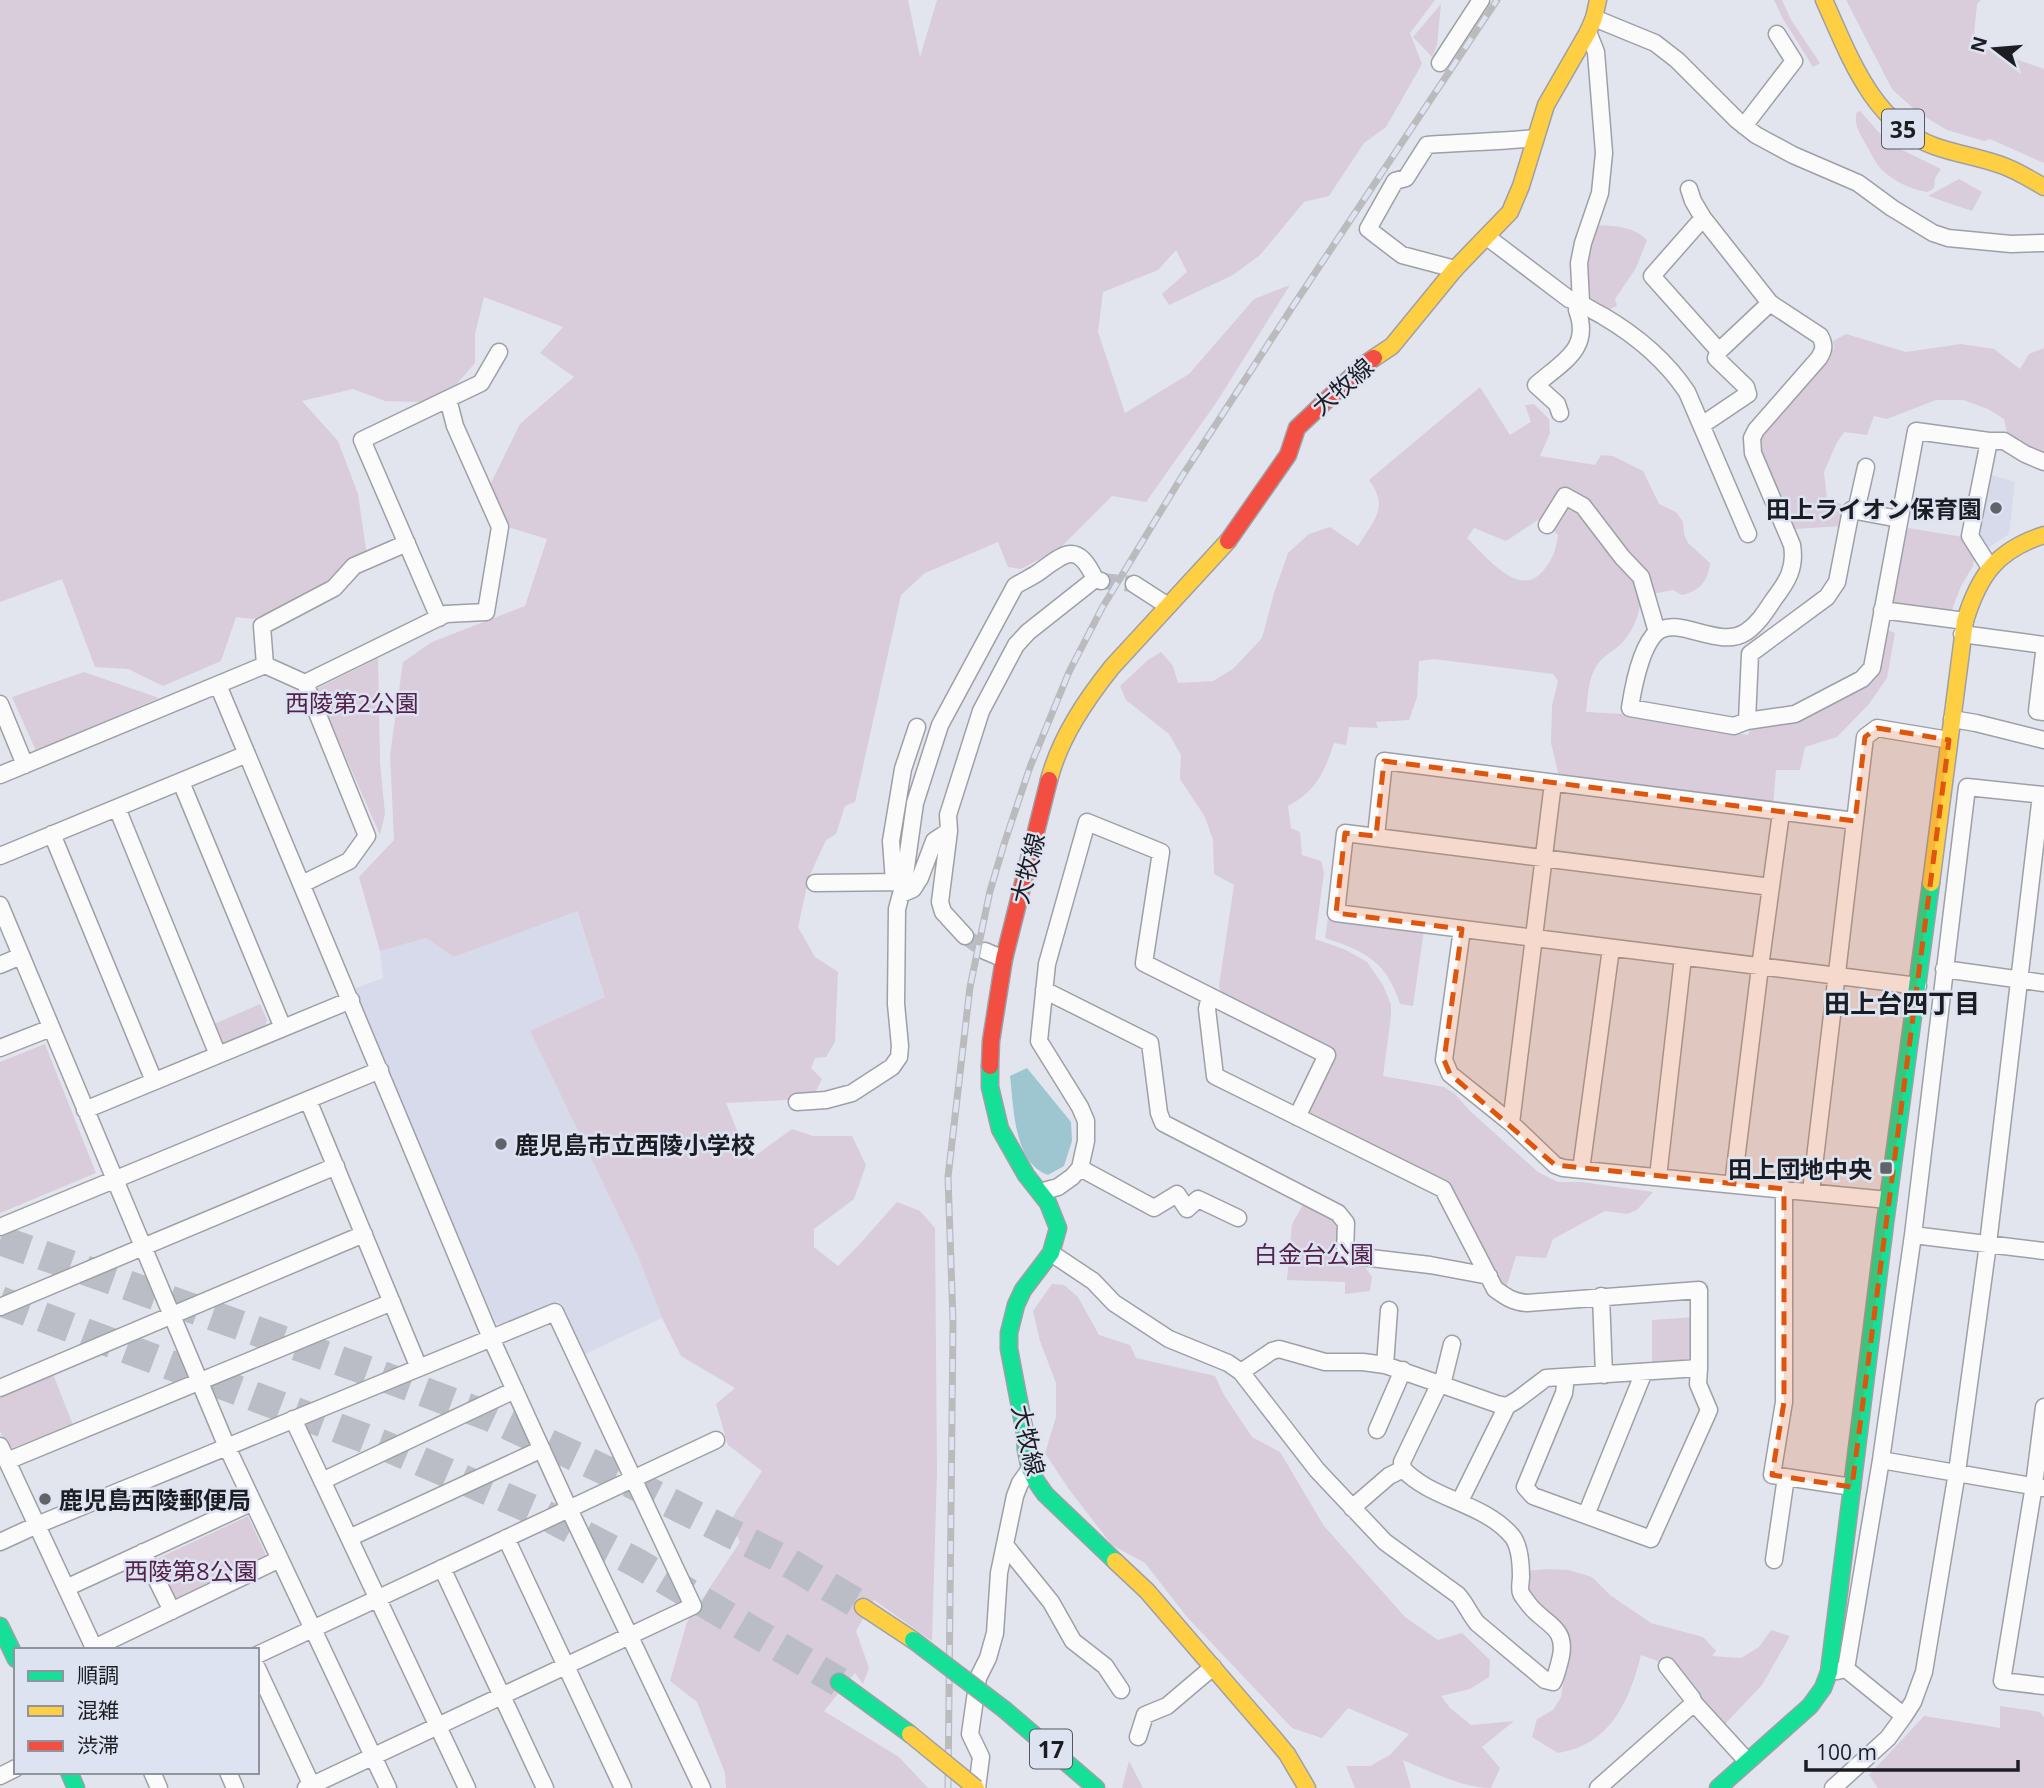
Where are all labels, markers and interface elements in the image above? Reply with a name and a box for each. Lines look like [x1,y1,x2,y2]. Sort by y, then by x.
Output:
north arrow [1960,14,2030,84]
text: N [1964,33,1993,55]
road number: 35 [1882,110,1924,148]
street label: 大牧線 [1304,350,1380,422]
place label: 田上ライオン保育園 [1766,492,1982,525]
marker: 田上ライオン保育園 [1988,500,2004,516]
park label: 西陵第2公園 [285,686,419,719]
street label: 大牧線 [1002,829,1052,907]
district label: 田上台四丁目 [1824,985,1980,1021]
place label: 鹿児島市立西陵小学校 [515,1128,755,1161]
marker: 鹿児島市立西陵小学校 [493,1136,509,1152]
place label: 田上団地中央 [1728,1152,1872,1185]
marker: 田上団地中央 [1878,1160,1894,1176]
park label: 白金台公園 [1254,1237,1374,1270]
street label: 大牧線 [1005,1401,1053,1479]
place label: 鹿児島西陵郵便局 [59,1483,251,1516]
marker: 鹿児島西陵郵便局 [37,1491,53,1507]
park label: 西陵第8公園 [124,1554,258,1587]
legend [14,1648,259,1774]
text: 順調 [77,1661,119,1689]
text: 混雑 [77,1696,119,1724]
scale bar [1806,1728,2018,1772]
road number: 17 [1030,1730,1072,1768]
text: 渋滞 [77,1731,119,1759]
text: 100 m [1816,1738,1877,1766]

